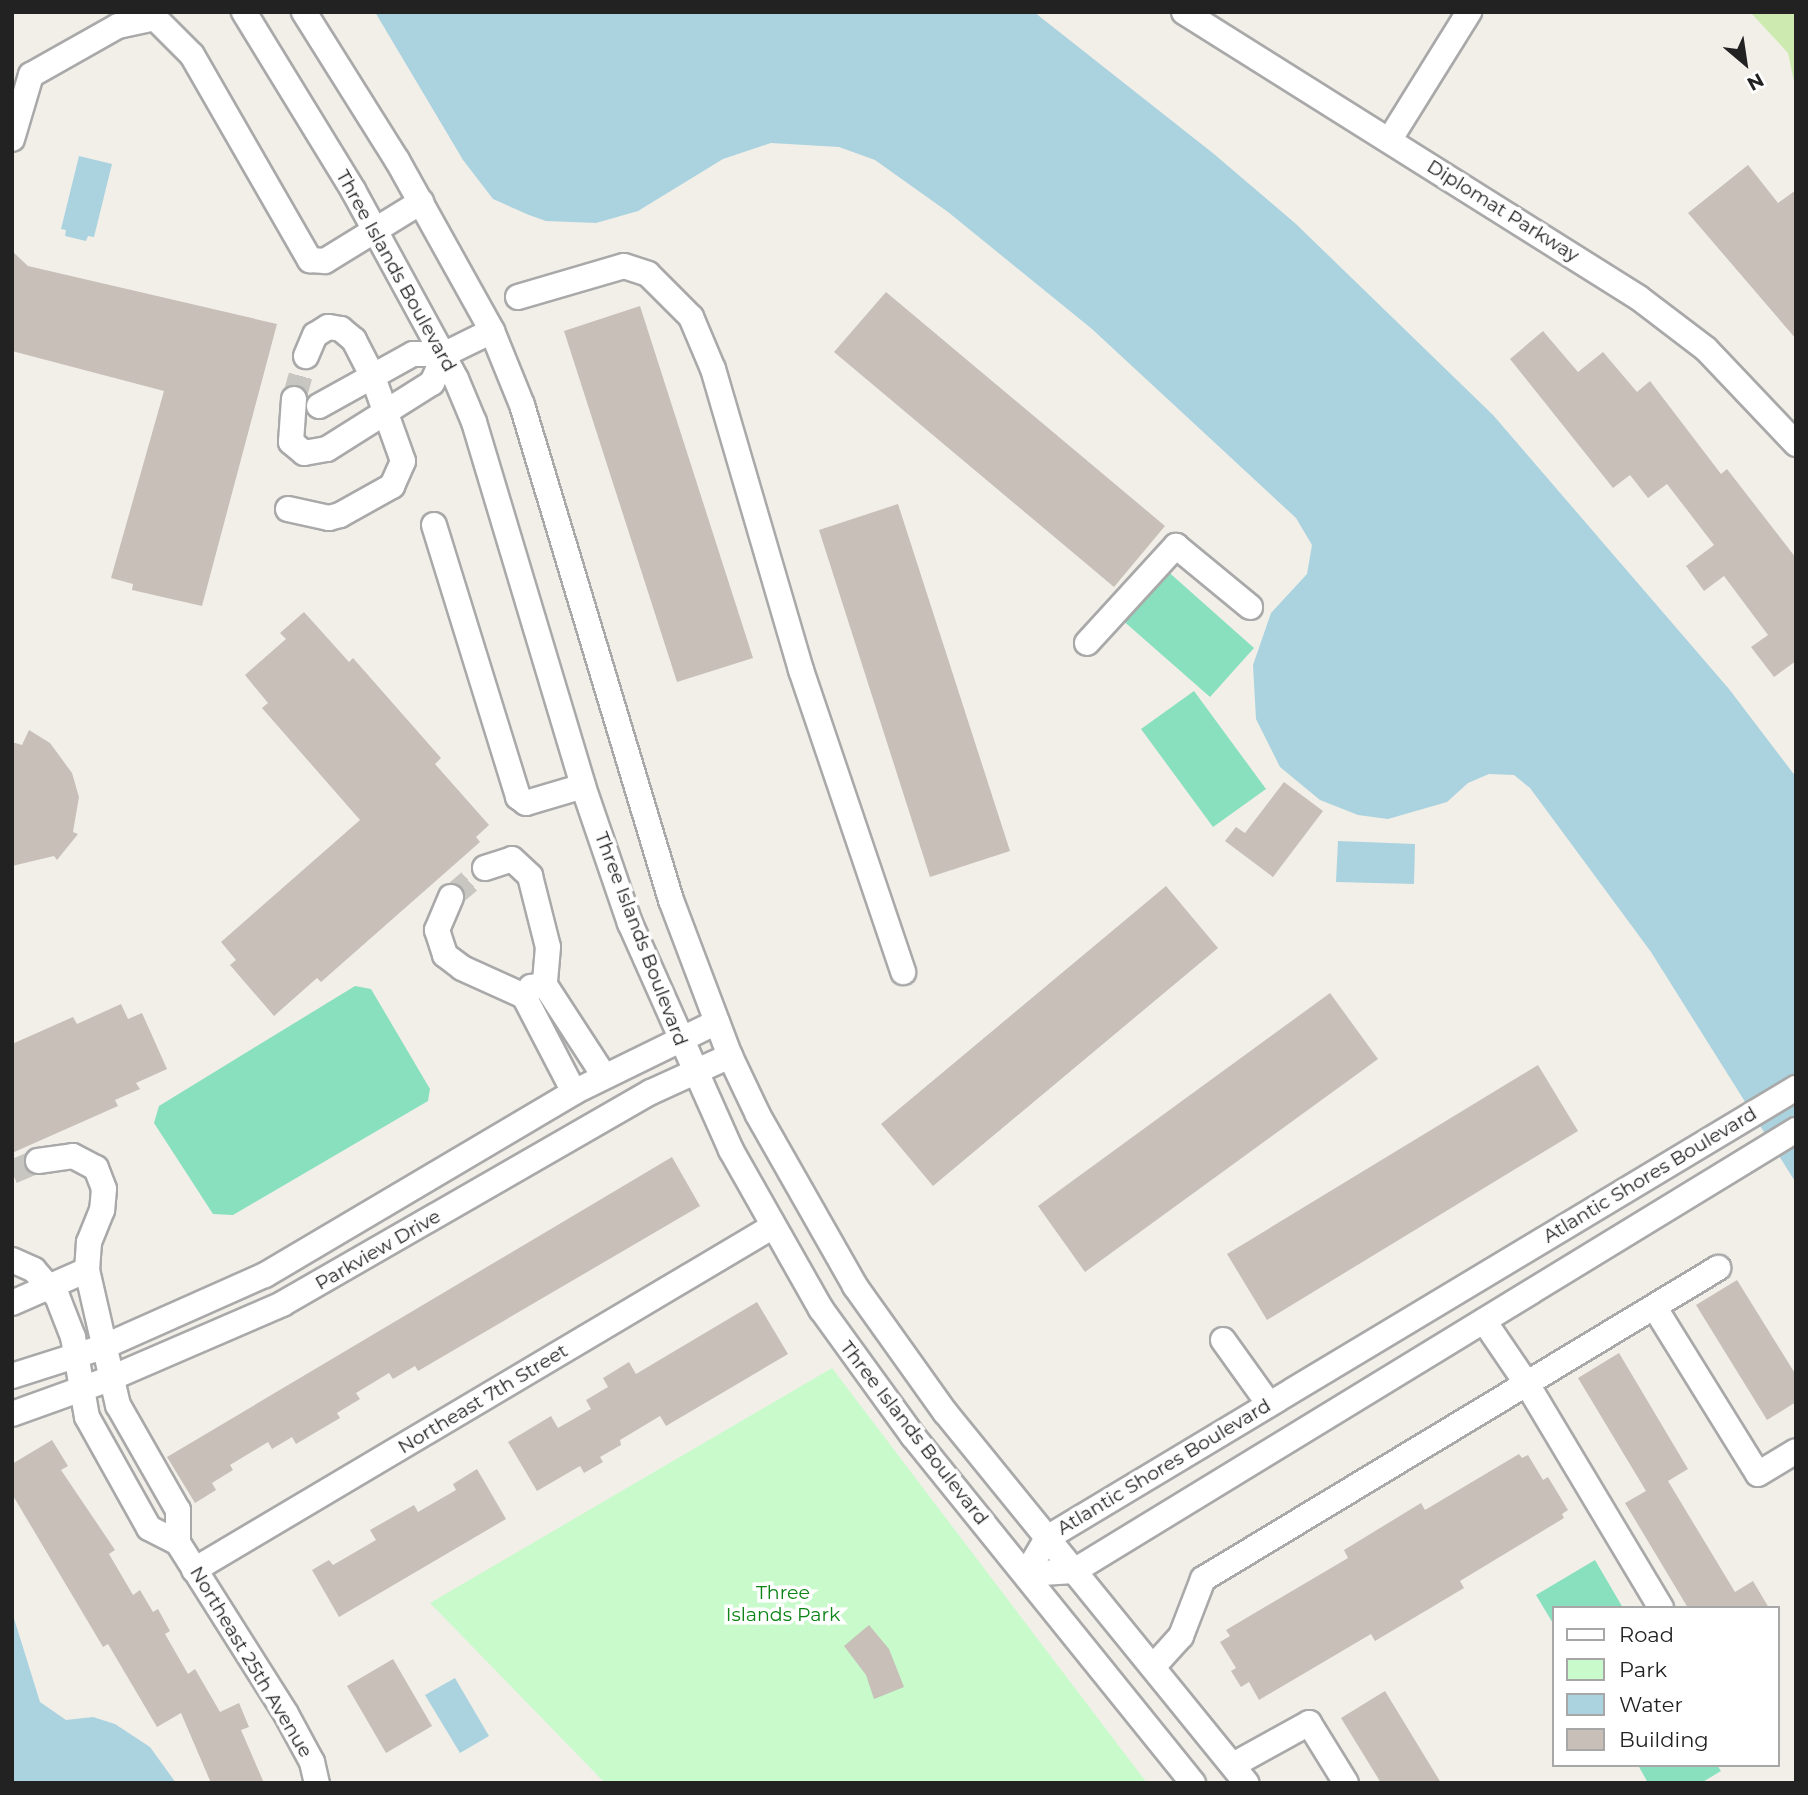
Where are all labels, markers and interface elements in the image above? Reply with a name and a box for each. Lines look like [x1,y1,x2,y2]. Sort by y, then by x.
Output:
north arrow [1710,28,1780,98]
text: N [1743,68,1768,96]
street label: Diplomat Parkway [1423,155,1583,267]
street label: Three Islands Boulevard [331,166,461,376]
street label: Three Islands Boulevard [590,829,692,1049]
street label: Atlantic Shores Boulevard [1539,1102,1761,1248]
street label: Parkview Drive [311,1205,445,1295]
street label: Three Islands Boulevard [835,1336,993,1530]
street label: Northeast 7th Street [394,1339,572,1459]
street label: Atlantic Shores Boulevard [1053,1394,1275,1540]
street label: Northeast 25th Avenue [185,1562,317,1762]
park label: Three Islands Park [726,1582,840,1626]
legend [1552,1606,1780,1767]
text: Road [1619,1622,1674,1647]
text: Park [1619,1657,1667,1682]
text: Water [1619,1692,1683,1717]
text: Building [1619,1727,1709,1752]

